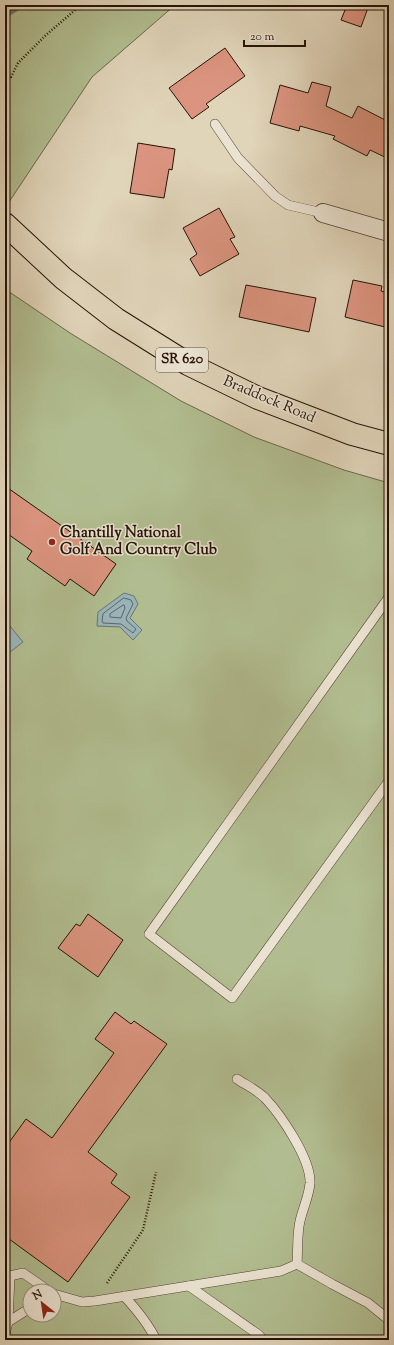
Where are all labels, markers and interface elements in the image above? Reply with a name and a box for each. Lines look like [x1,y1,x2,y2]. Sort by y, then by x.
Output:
scale bar [244,22,305,48]
text: 20 m [250,28,275,46]
road number: SR 620 [156,348,208,372]
street label: Braddock Road [220,371,319,429]
place label: Chantilly National Golf And Country Club [60,523,217,561]
marker: Chantilly National Golf And Country Club [47,537,57,547]
north arrow [22,1283,62,1323]
text: N [29,1286,45,1305]

